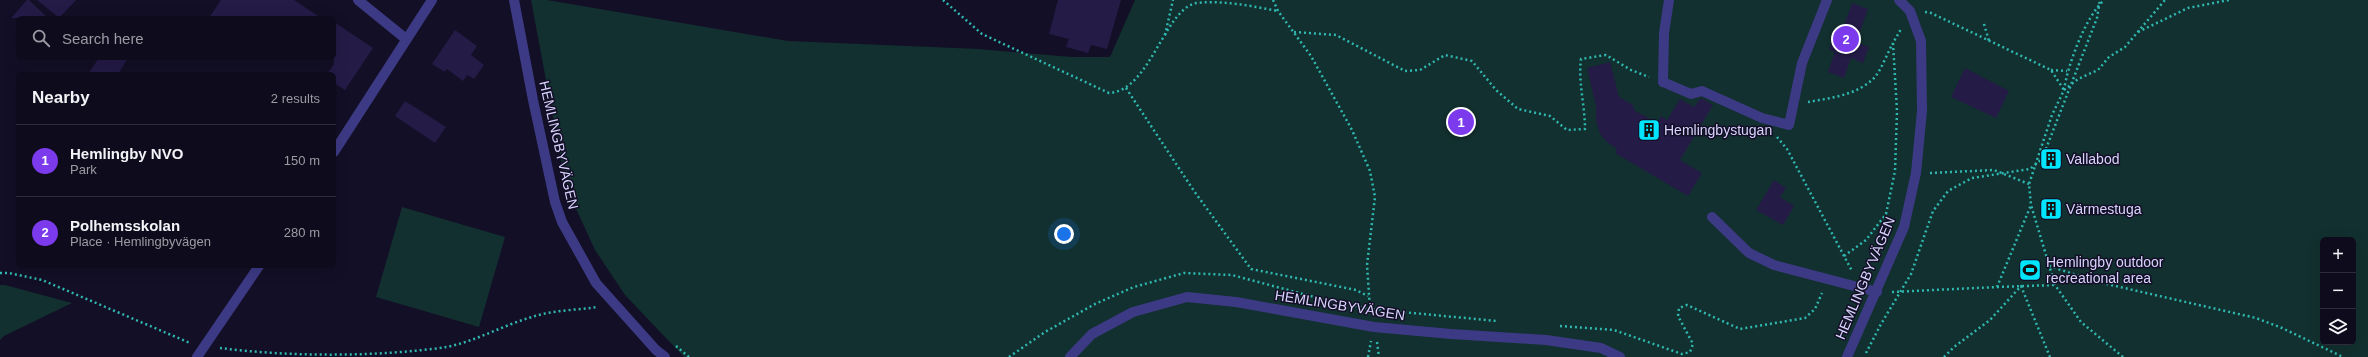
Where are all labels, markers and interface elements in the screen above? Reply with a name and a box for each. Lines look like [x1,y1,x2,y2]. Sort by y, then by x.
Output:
search box [16,16,336,60]
pin: 2 [1833,24,1859,54]
icon: search [30,27,52,49]
text: Search here [62,30,144,47]
street label: HEMLINGBYVÄGEN [536,79,582,211]
text: Nearby [32,88,90,107]
text: 2 results [271,91,320,106]
pin: 1 [1448,107,1474,137]
building icon: Hemlingbystugan [1636,117,1662,143]
place label: Hemlingbystugan [1664,122,1772,138]
text: Hemlingby NVO [70,145,183,162]
building icon: Vallabod [2038,146,2064,172]
place label: Vallabod [2066,151,2119,167]
text: 1 [41,153,49,168]
text: 150 m [284,153,320,168]
text: Park [70,162,97,177]
building icon: Värmestuga [2038,196,2064,222]
place label: Värmestuga [2066,201,2142,217]
street label: HEMLINGBYVÄGEN [1832,214,1898,342]
text: Polhemsskolan [70,217,180,234]
your location [1054,224,1074,244]
text: 2 [41,225,49,240]
text: 280 m [284,225,320,240]
text: Place · Hemlingbyvägen [70,234,211,249]
map controls [2320,237,2356,345]
button: + [2320,237,2356,273]
place label: Hemlingby outdoor recreational area [2046,254,2164,286]
sports icon: Hemlingby outdoor recreational area [2017,257,2043,283]
button: − [2320,273,2356,309]
street label: HEMLINGBYVÄGEN [1274,287,1406,323]
button: layers [2320,309,2356,345]

